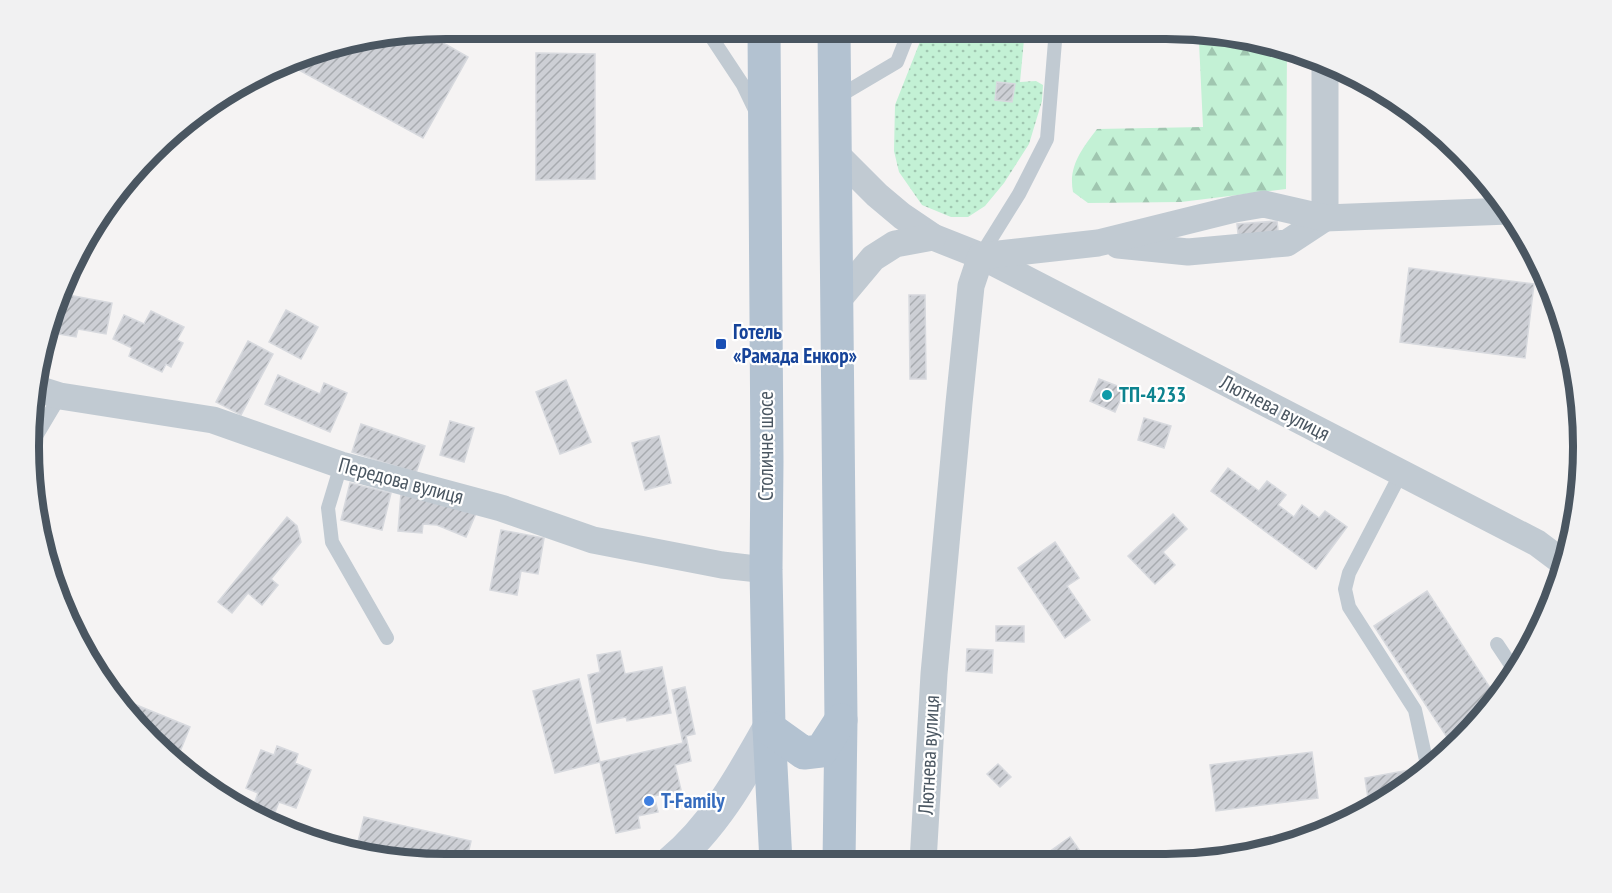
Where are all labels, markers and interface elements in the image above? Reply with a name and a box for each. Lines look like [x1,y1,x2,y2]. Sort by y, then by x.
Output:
place label: Готель «Рамада Енкор» [733,318,858,369]
marker: Готель «Рамада Енкор» [714,337,728,351]
street label: Лютнева вулиця [1215,368,1335,447]
place label: ТП-4233 [1119,381,1186,408]
marker: ТП-4233 [1100,388,1114,402]
street label: Столичне шосе [752,391,779,501]
street label: Передова вулиця [336,451,466,510]
street label: Лютнева вулиця [912,695,945,816]
place label: T-Family [661,787,725,814]
marker: T-Family [642,794,656,808]

